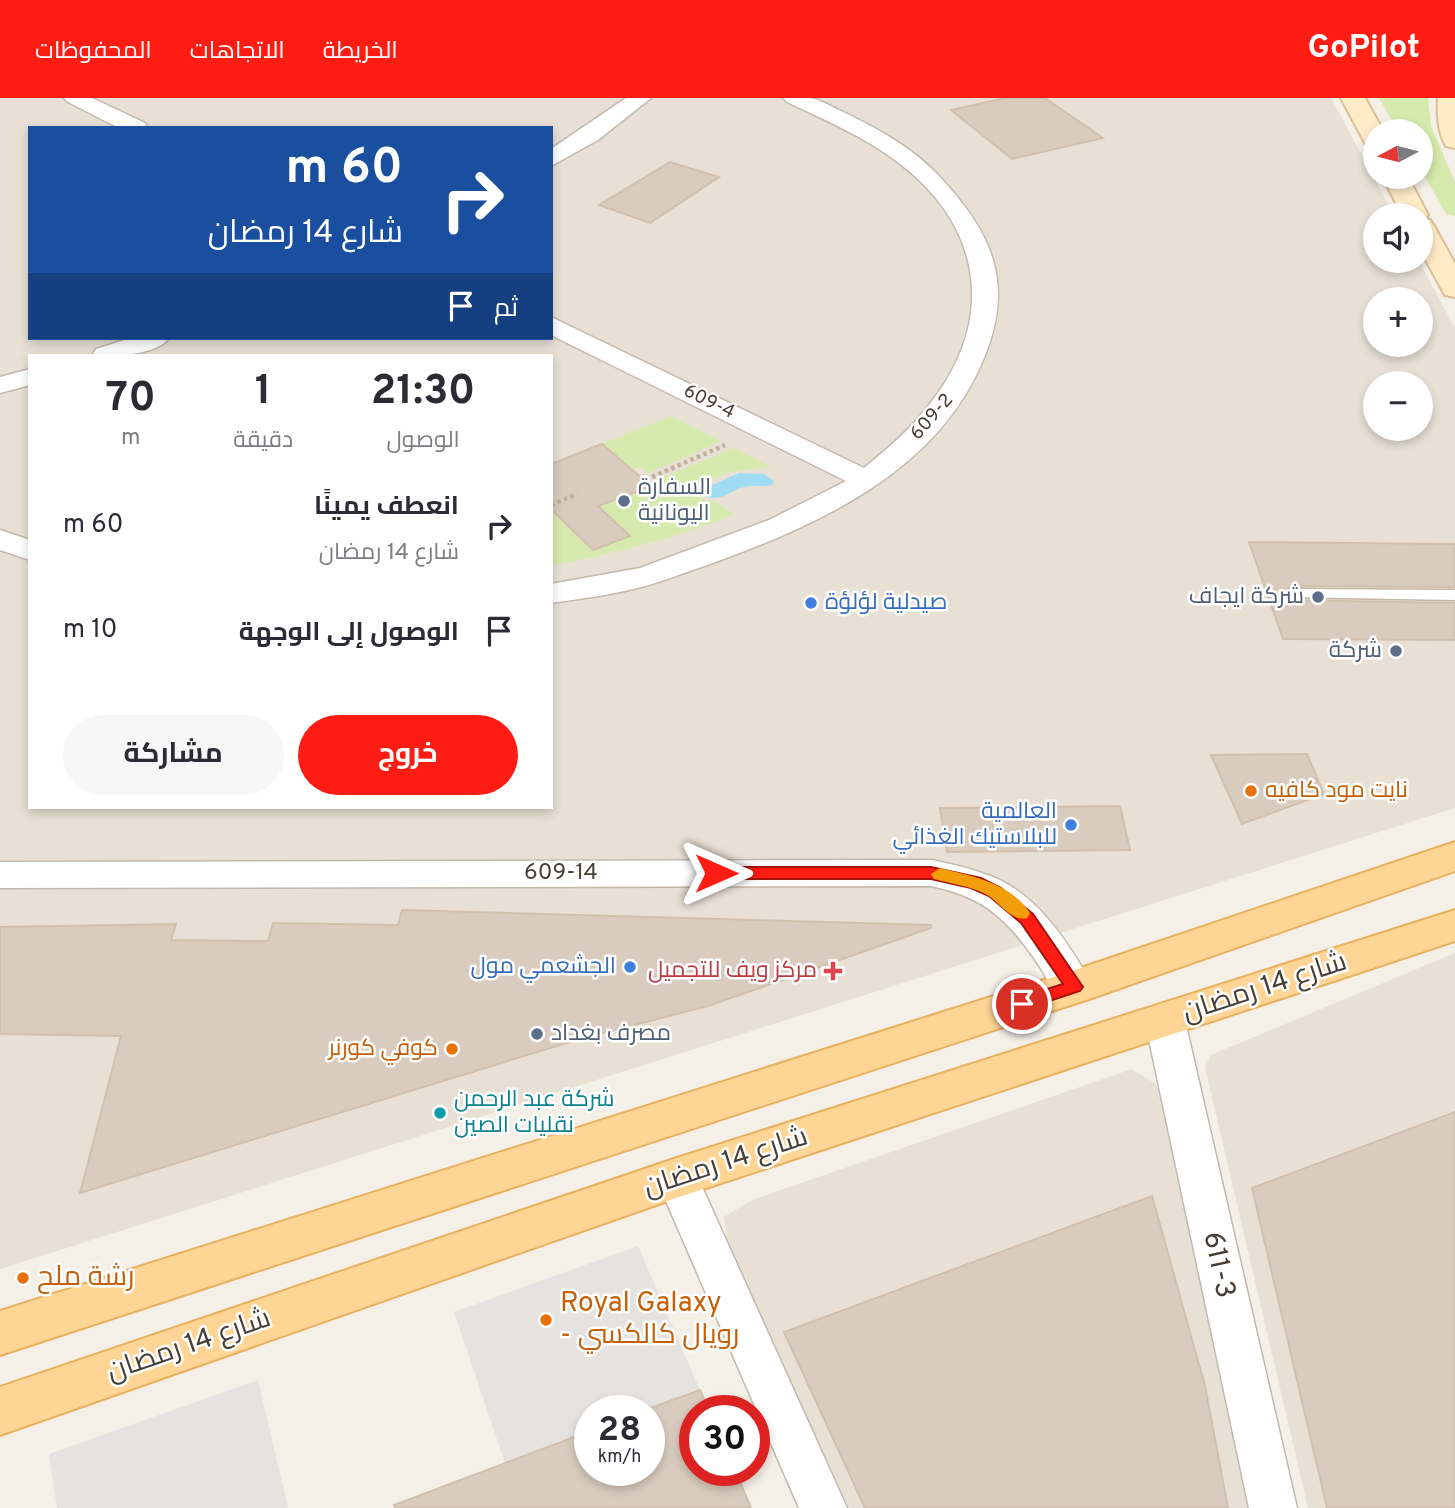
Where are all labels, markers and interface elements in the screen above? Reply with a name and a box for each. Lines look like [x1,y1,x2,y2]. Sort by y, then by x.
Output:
text: GoPilot [1307,28,1420,70]
text: المحفوظات [35,37,152,67]
text: الاتجاهات [190,37,285,67]
text: الخريطة [323,37,398,67]
north arrow [1363,119,1433,189]
map controls [1363,119,1433,441]
text: 60 m [285,139,403,201]
icon: right [427,154,518,245]
button: sound [1363,203,1433,273]
text: شارع 14 رمضان [208,214,403,254]
icon: arrive [442,287,480,325]
button: + [1363,287,1433,357]
text: ثم [494,293,518,326]
text: 1 [255,366,272,419]
text: 21:30 [371,366,475,419]
button: − [1363,371,1433,441]
text: 70 [106,373,156,426]
street label: 609-4 [679,379,739,425]
street label: 609-2 [905,389,959,445]
text: m [121,424,140,453]
text: دقيقة [233,427,293,456]
text: الوصول [386,427,460,456]
place label: السفارة اليونانية [638,474,711,529]
text: انعطف يمينًا [314,491,459,524]
marker: السفارة اليونانية [616,493,632,509]
icon: right [480,507,518,545]
text: 60 m [63,509,123,542]
text: شارع 14 رمضان [319,539,459,568]
place label: شركة ايجاف [1189,583,1304,612]
place label: صيدلية لؤلؤة [825,589,947,618]
marker: شركة ايجاف [1310,589,1326,605]
marker: صيدلية لؤلؤة [803,595,819,611]
icon: arrive [480,612,518,650]
text: 10 m [63,614,118,647]
text: الوصول إلى الوجهة [239,617,459,650]
place label: شركة [1329,637,1382,666]
marker: شركة [1388,643,1404,659]
button: مشاركة [63,715,284,795]
button: خروج [298,715,518,795]
place label: نايت مود كافيه [1265,777,1408,806]
marker: نايت مود كافيه [1243,783,1259,799]
place label: العالمية للبلاستيك الغذائي [893,798,1057,854]
marker: العالمية للبلاستيك الغذائي [1063,817,1079,833]
position arrow [679,836,753,910]
street label: 609-14 [524,859,598,888]
street label: شارع 14 رمضان [1178,944,1352,1032]
place label: الجشعمي مول [471,953,616,983]
place label: مركز ويف للتجميل [648,957,817,986]
marker: الجشعمي مول [622,959,638,975]
marker: مركز ويف للتجميل [823,961,843,981]
pin [992,974,1052,1034]
icon: arrive [1003,985,1041,1023]
place label: مصرف بغداد [551,1020,671,1049]
marker: مصرف بغداد [529,1026,545,1042]
place label: كوفي كورنر [326,1035,438,1065]
marker: كوفي كورنر [444,1041,460,1057]
place label: شركة عبد الرحمن نقليات الصين [454,1086,614,1141]
marker: شركة عبد الرحمن نقليات الصين [432,1105,448,1121]
street label: شارع 14 رمضان [639,1119,813,1207]
street label: 611-3 [1193,1229,1243,1301]
place label: رشة ملح [37,1260,134,1296]
marker: رشة ملح [15,1270,31,1286]
place label: Royal Galaxy - رويال كالكسي [560,1286,739,1354]
street label: شارع 14 رمضان [102,1301,276,1391]
marker: Royal Galaxy - رويال كالكسي [538,1312,554,1328]
speed limit sign: 30 [679,1395,770,1486]
text: 28 [598,1409,641,1453]
text: km/h [598,1446,641,1469]

